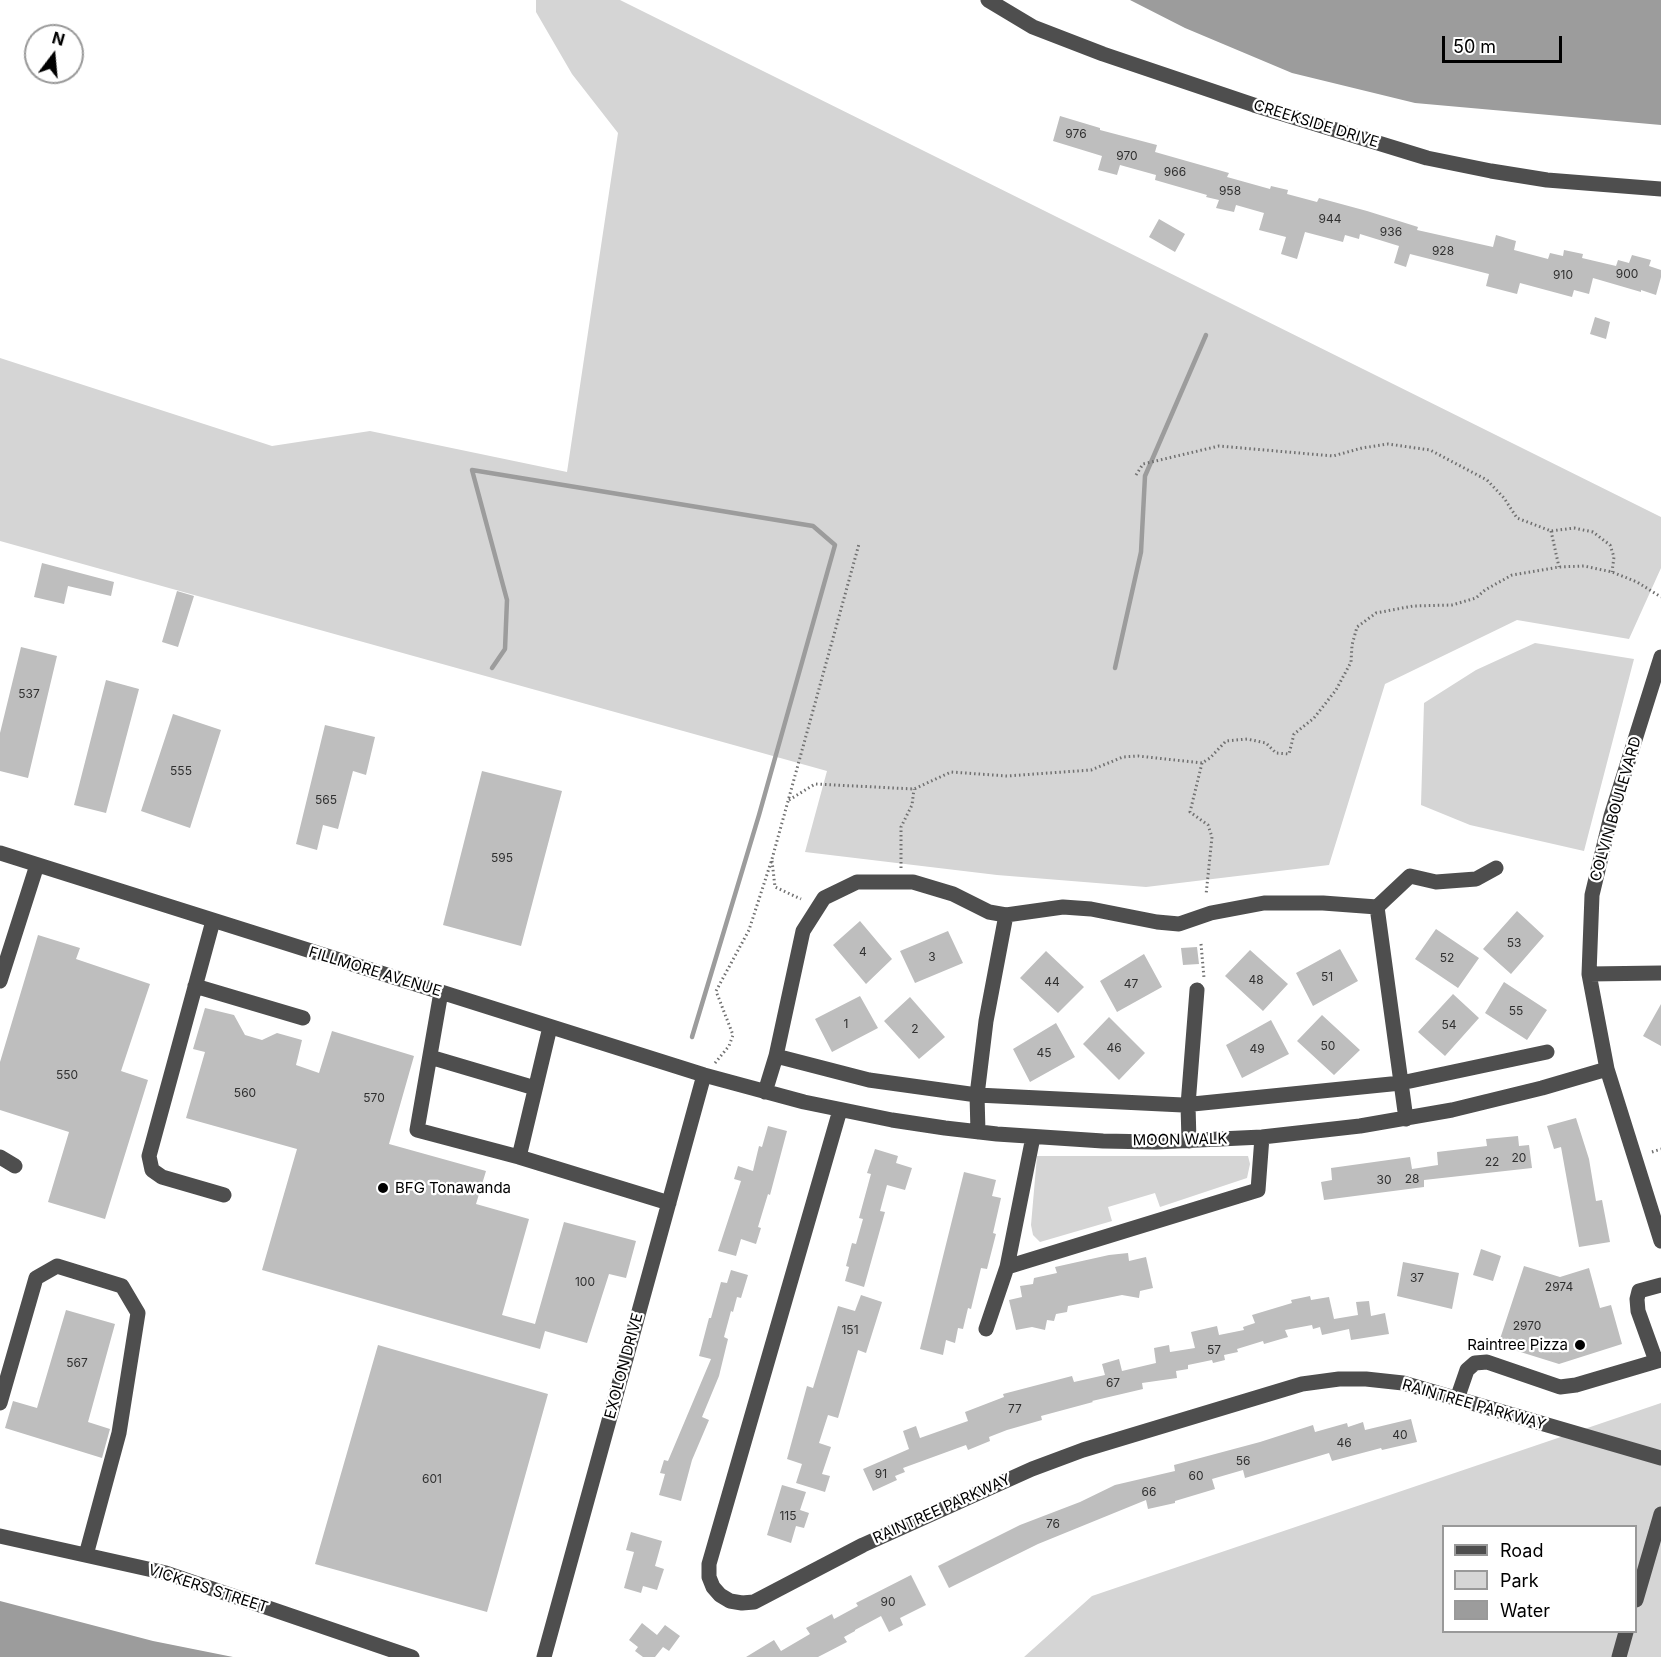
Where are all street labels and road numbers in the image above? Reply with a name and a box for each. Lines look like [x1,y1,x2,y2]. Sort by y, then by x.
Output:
street label: CREEKSIDE DRIVE [1251,96,1381,152]
street label: COLVIN BOULEVARD [1587,734,1645,884]
street label: FILLMORE AVENUE [306,943,444,1001]
street label: MOON WALK [1132,1130,1228,1150]
street label: EXOLON DRIVE [601,1311,647,1421]
street label: RAINTREE PARKWAY [1400,1376,1548,1434]
street label: RAINTREE PARKWAY [870,1471,1014,1547]
street label: VICKERS STREET [146,1561,270,1617]

